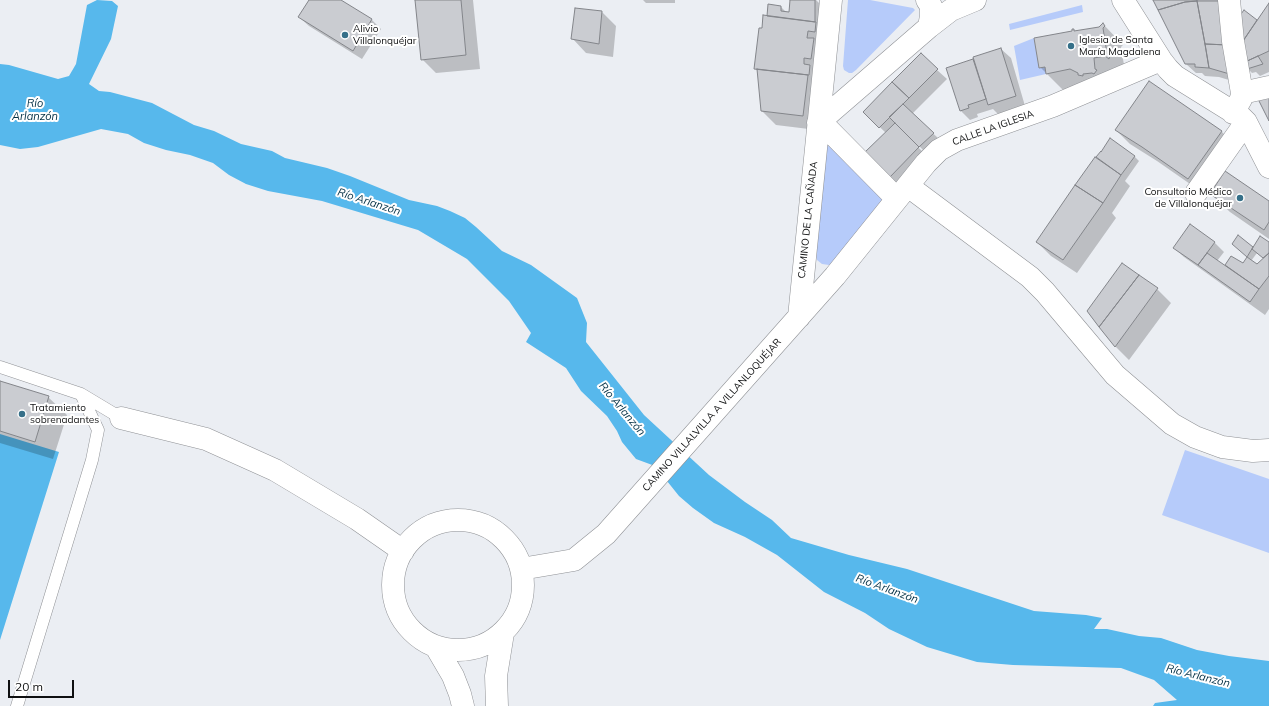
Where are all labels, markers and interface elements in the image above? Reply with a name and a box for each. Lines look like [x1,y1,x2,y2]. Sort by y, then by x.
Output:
place label: Alivio Villalonquéjar [353,23,416,46]
marker: Alivio Villalonquéjar [340,30,350,40]
place label: Iglesia de Santa María Magdalena [1079,34,1160,58]
marker: Iglesia de Santa María Magdalena [1066,41,1076,51]
water label: Río Arlanzón [12,97,58,123]
street label: CALLE LA IGLESIA [951,108,1035,148]
street label: CAMINO DE LA CAÑADA [796,161,820,279]
water label: Río Arlanzón [336,186,402,218]
place label: Consultorio Médico de Villalonquéjar [1144,186,1232,210]
marker: Consultorio Médico de Villalonquéjar [1235,193,1245,203]
street label: CAMINO VILLALVILLA A VILLANLOQUÉJAR [640,336,784,494]
water label: Río Arlanzón [596,380,648,438]
place label: Tratamiento sobrenadantes [30,402,99,426]
marker: Tratamiento sobrenadantes [17,409,27,419]
water label: Río Arlanzón [854,572,920,606]
water label: Río Arlanzón [1165,662,1231,690]
scale bar [10,672,76,698]
text: 20 m [15,679,43,694]

